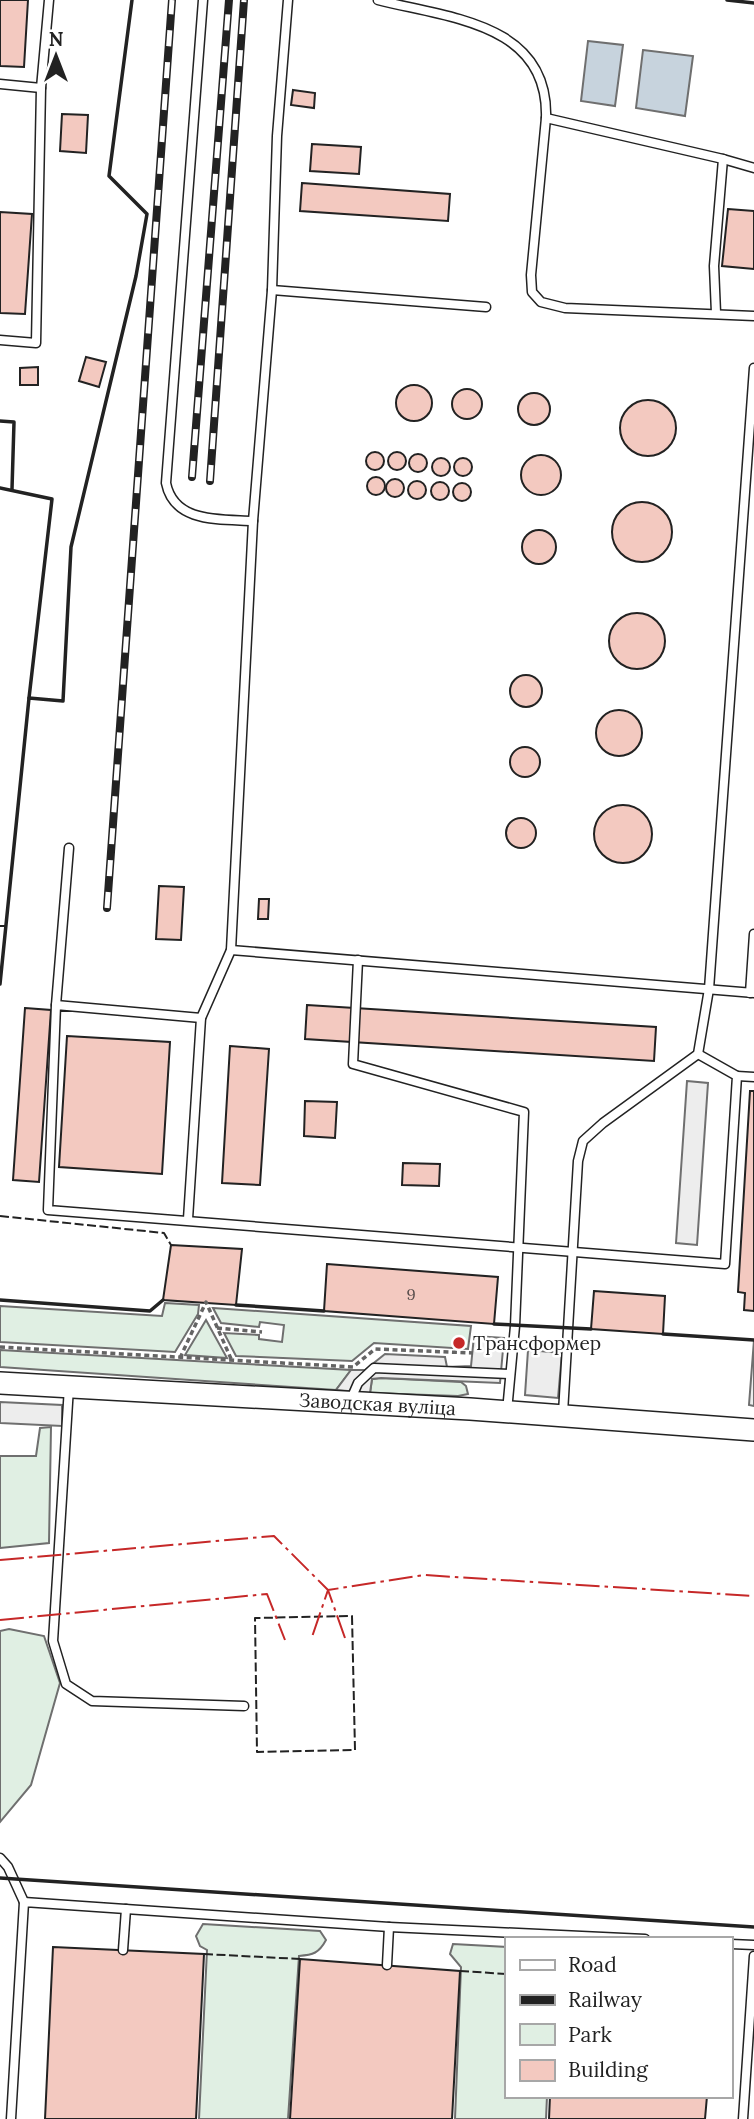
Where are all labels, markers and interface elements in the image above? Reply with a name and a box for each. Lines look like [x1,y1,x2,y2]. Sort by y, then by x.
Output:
north arrow [21,21,91,91]
text: N [49,27,64,51]
house number: 9 [406,1284,416,1304]
place label: Трансформер [473,1331,601,1355]
marker: Трансформер [451,1335,467,1351]
street label: Заводская вуліца [298,1388,457,1420]
legend [505,1937,733,2098]
text: Road [568,1951,617,1978]
text: Railway [568,1986,642,2013]
text: Park [568,2021,612,2048]
text: Building [568,2056,648,2083]

